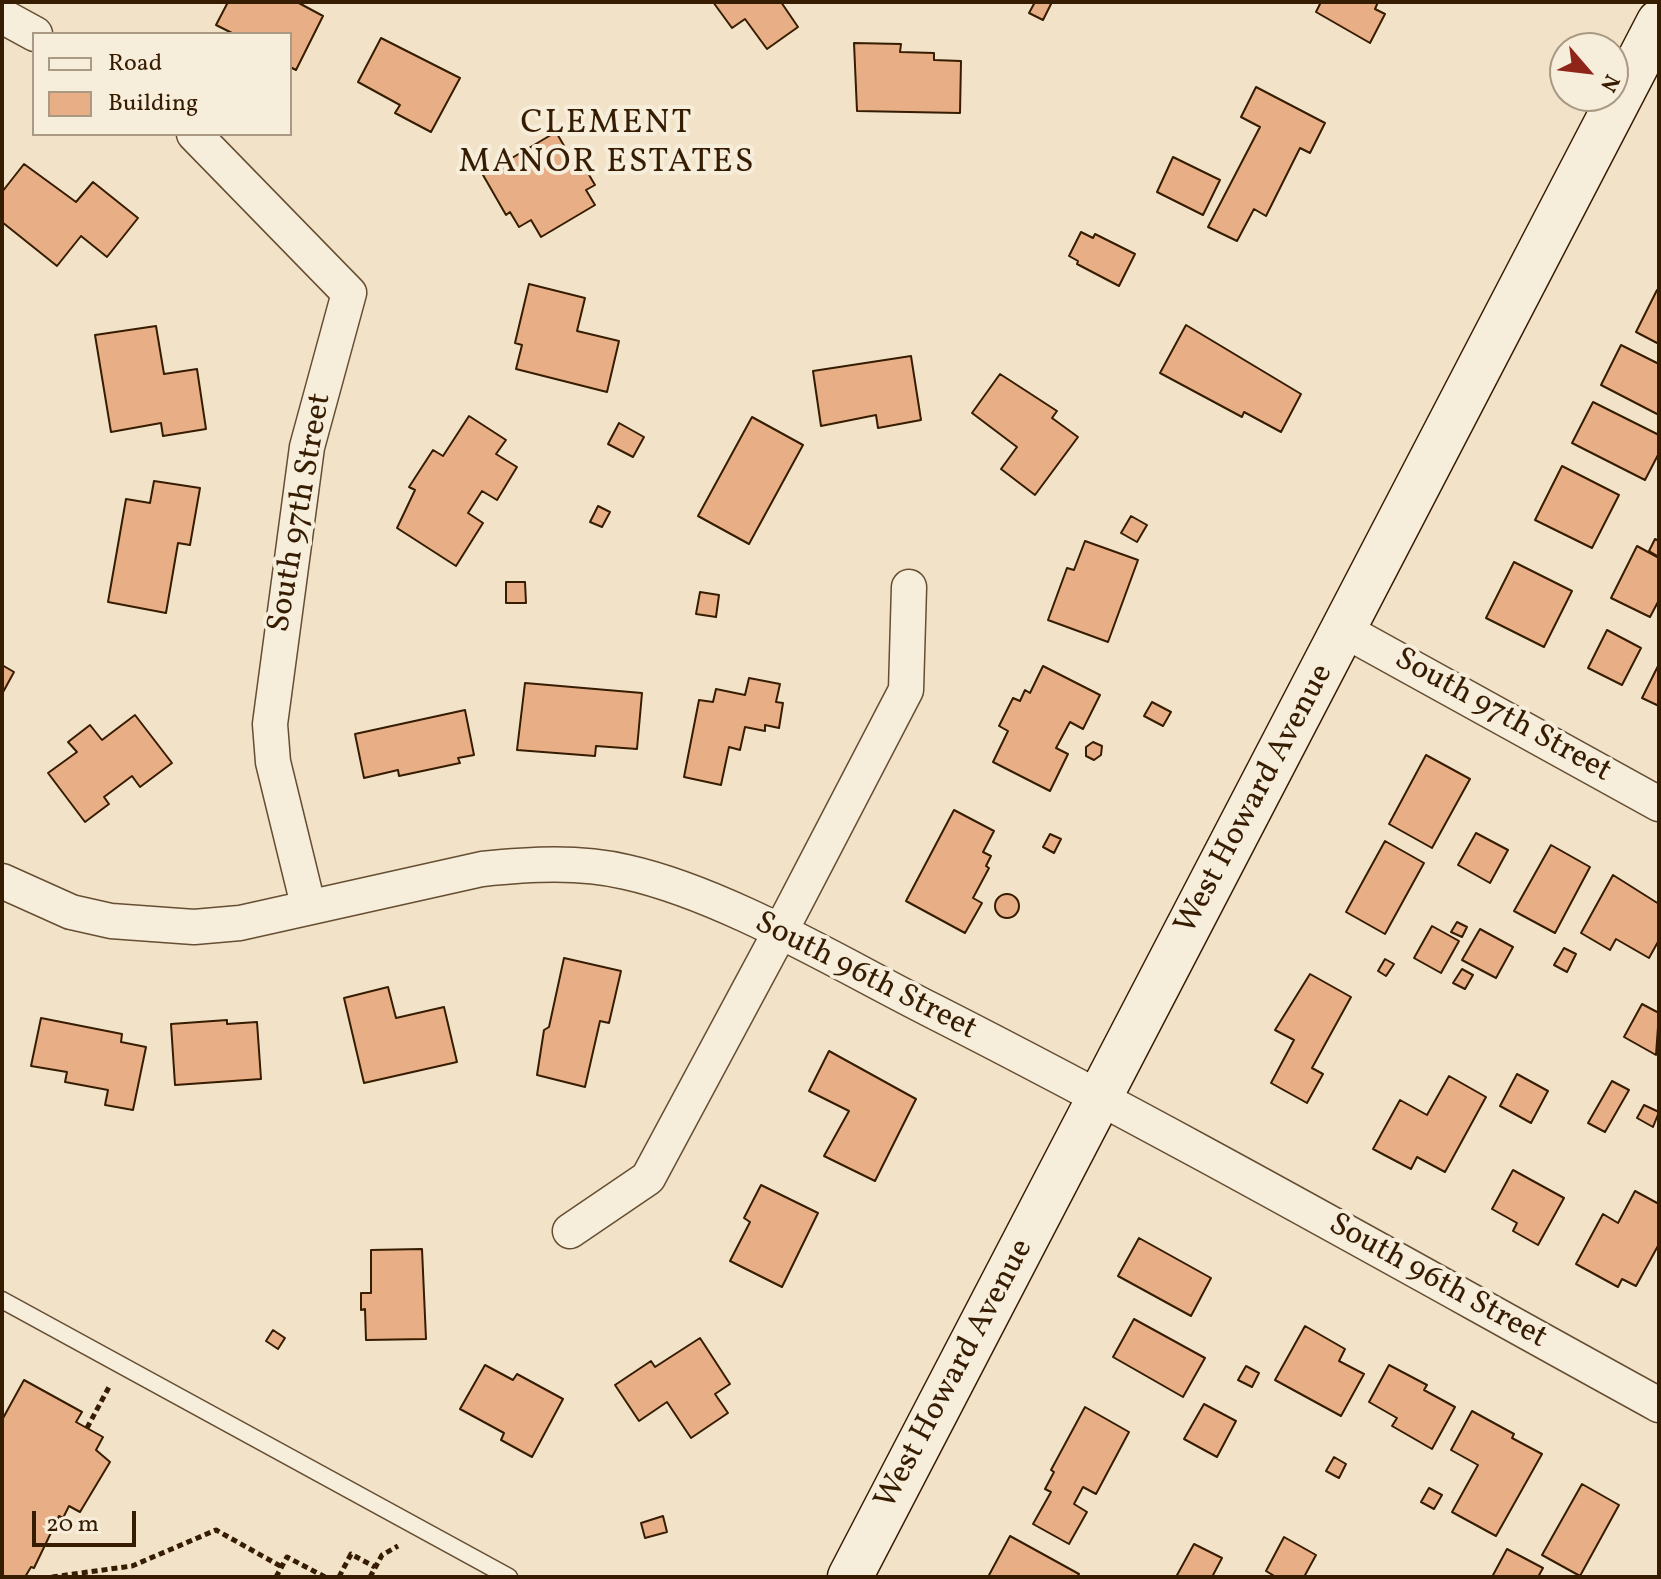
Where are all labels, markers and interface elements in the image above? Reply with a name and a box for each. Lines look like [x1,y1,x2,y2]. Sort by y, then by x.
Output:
legend [32,32,292,136]
north arrow [1549,32,1629,112]
text: Road [108,47,162,81]
text: N [1591,68,1626,97]
text: Building [108,87,198,121]
district label: CLEMENT MANOR ESTATES [459,106,755,186]
street label: South 97th Street [262,390,342,636]
street label: South 97th Street [1387,642,1617,792]
street label: West Howard Avenue [1169,659,1343,941]
street label: South 96th Street [748,905,982,1051]
street label: South 96th Street [1321,1207,1553,1359]
street label: West Howard Avenue [869,1234,1043,1516]
scale bar [36,1495,140,1545]
text: 20 m [46,1508,99,1542]

